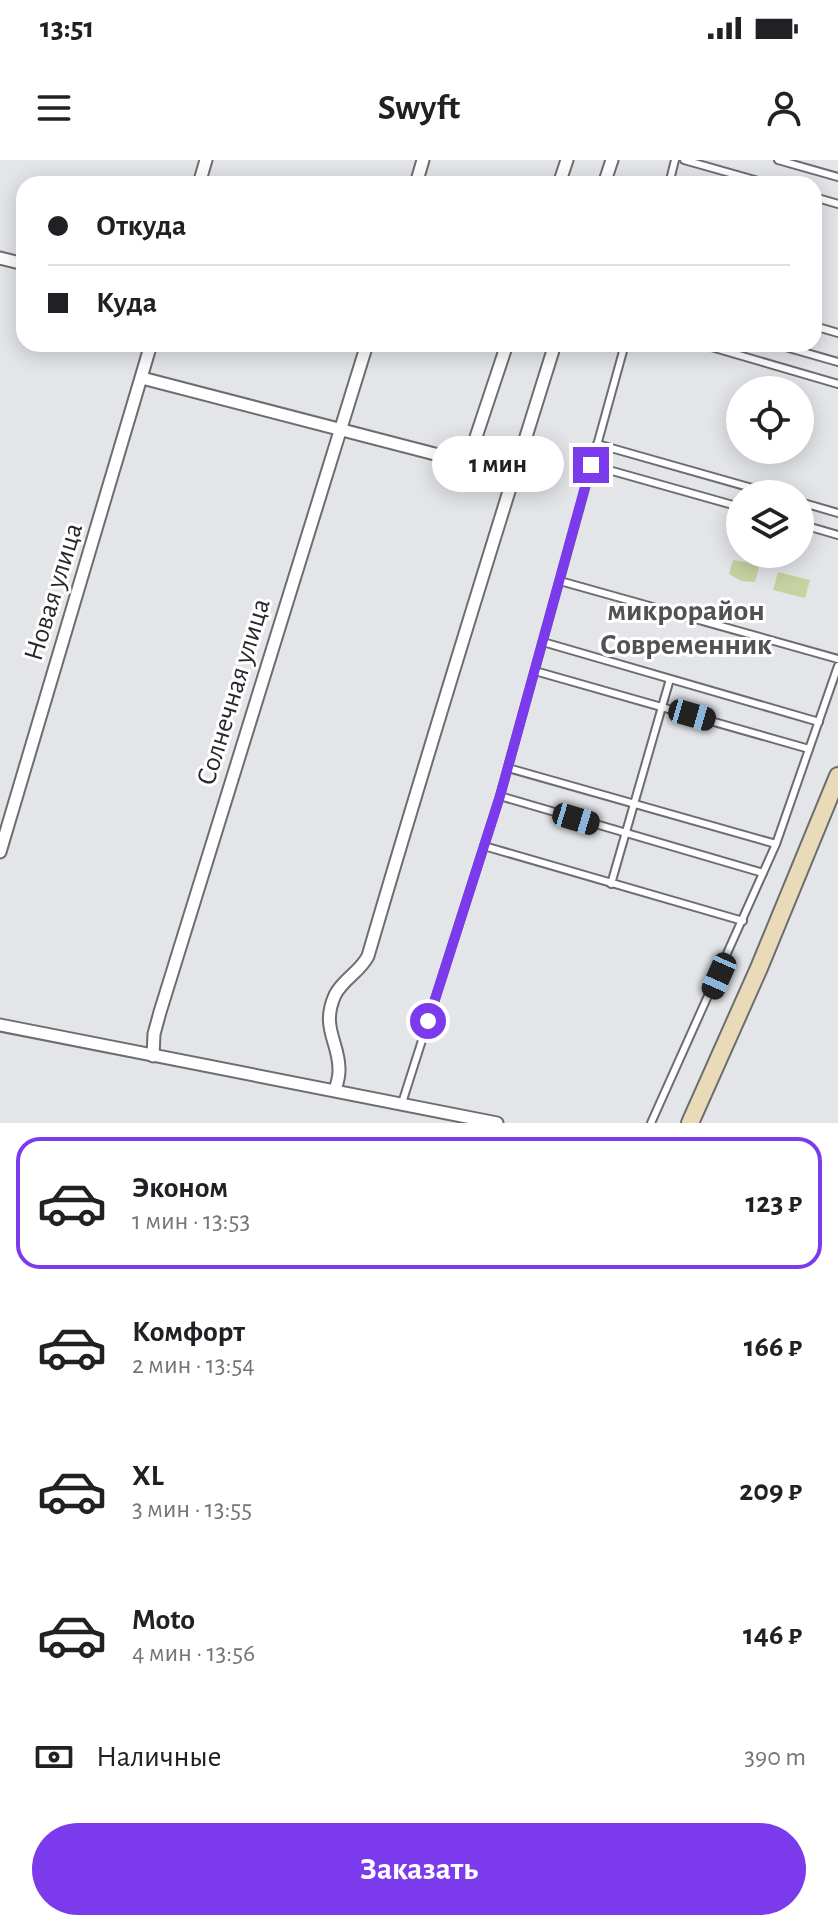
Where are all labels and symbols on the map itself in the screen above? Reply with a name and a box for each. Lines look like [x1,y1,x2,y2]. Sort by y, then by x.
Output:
callout: 1 мин [431,437,563,493]
route end [573,447,609,483]
street label: Новая улица [20,520,88,664]
street label: Солнечная улица [192,595,276,789]
district label: микрорайон Современник [600,596,772,660]
car [666,697,718,733]
car [550,801,602,837]
car [698,949,740,1003]
route start [410,1003,446,1039]

